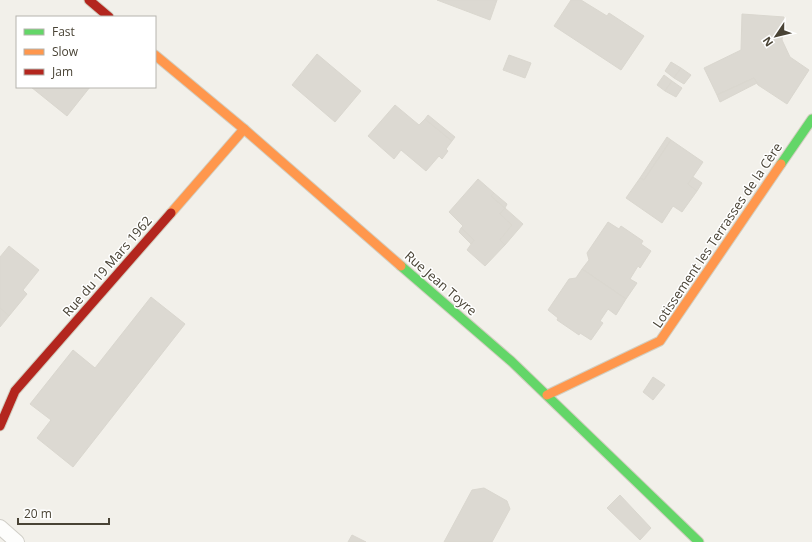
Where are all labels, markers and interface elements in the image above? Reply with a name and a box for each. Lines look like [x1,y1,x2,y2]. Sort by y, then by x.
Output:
legend [16,16,156,88]
north arrow [756,16,796,56]
text: Fast [52,23,75,40]
text: N [759,34,776,50]
text: Slow [52,43,79,60]
text: Jam [51,63,73,80]
street label: Lotissement les Terrasses de la Cère [648,139,786,331]
street label: Rue du 19 Mars 1962 [58,212,156,320]
street label: Rue Jean Toyre [401,247,481,319]
scale bar [18,500,109,526]
text: 20 m [24,505,52,522]

